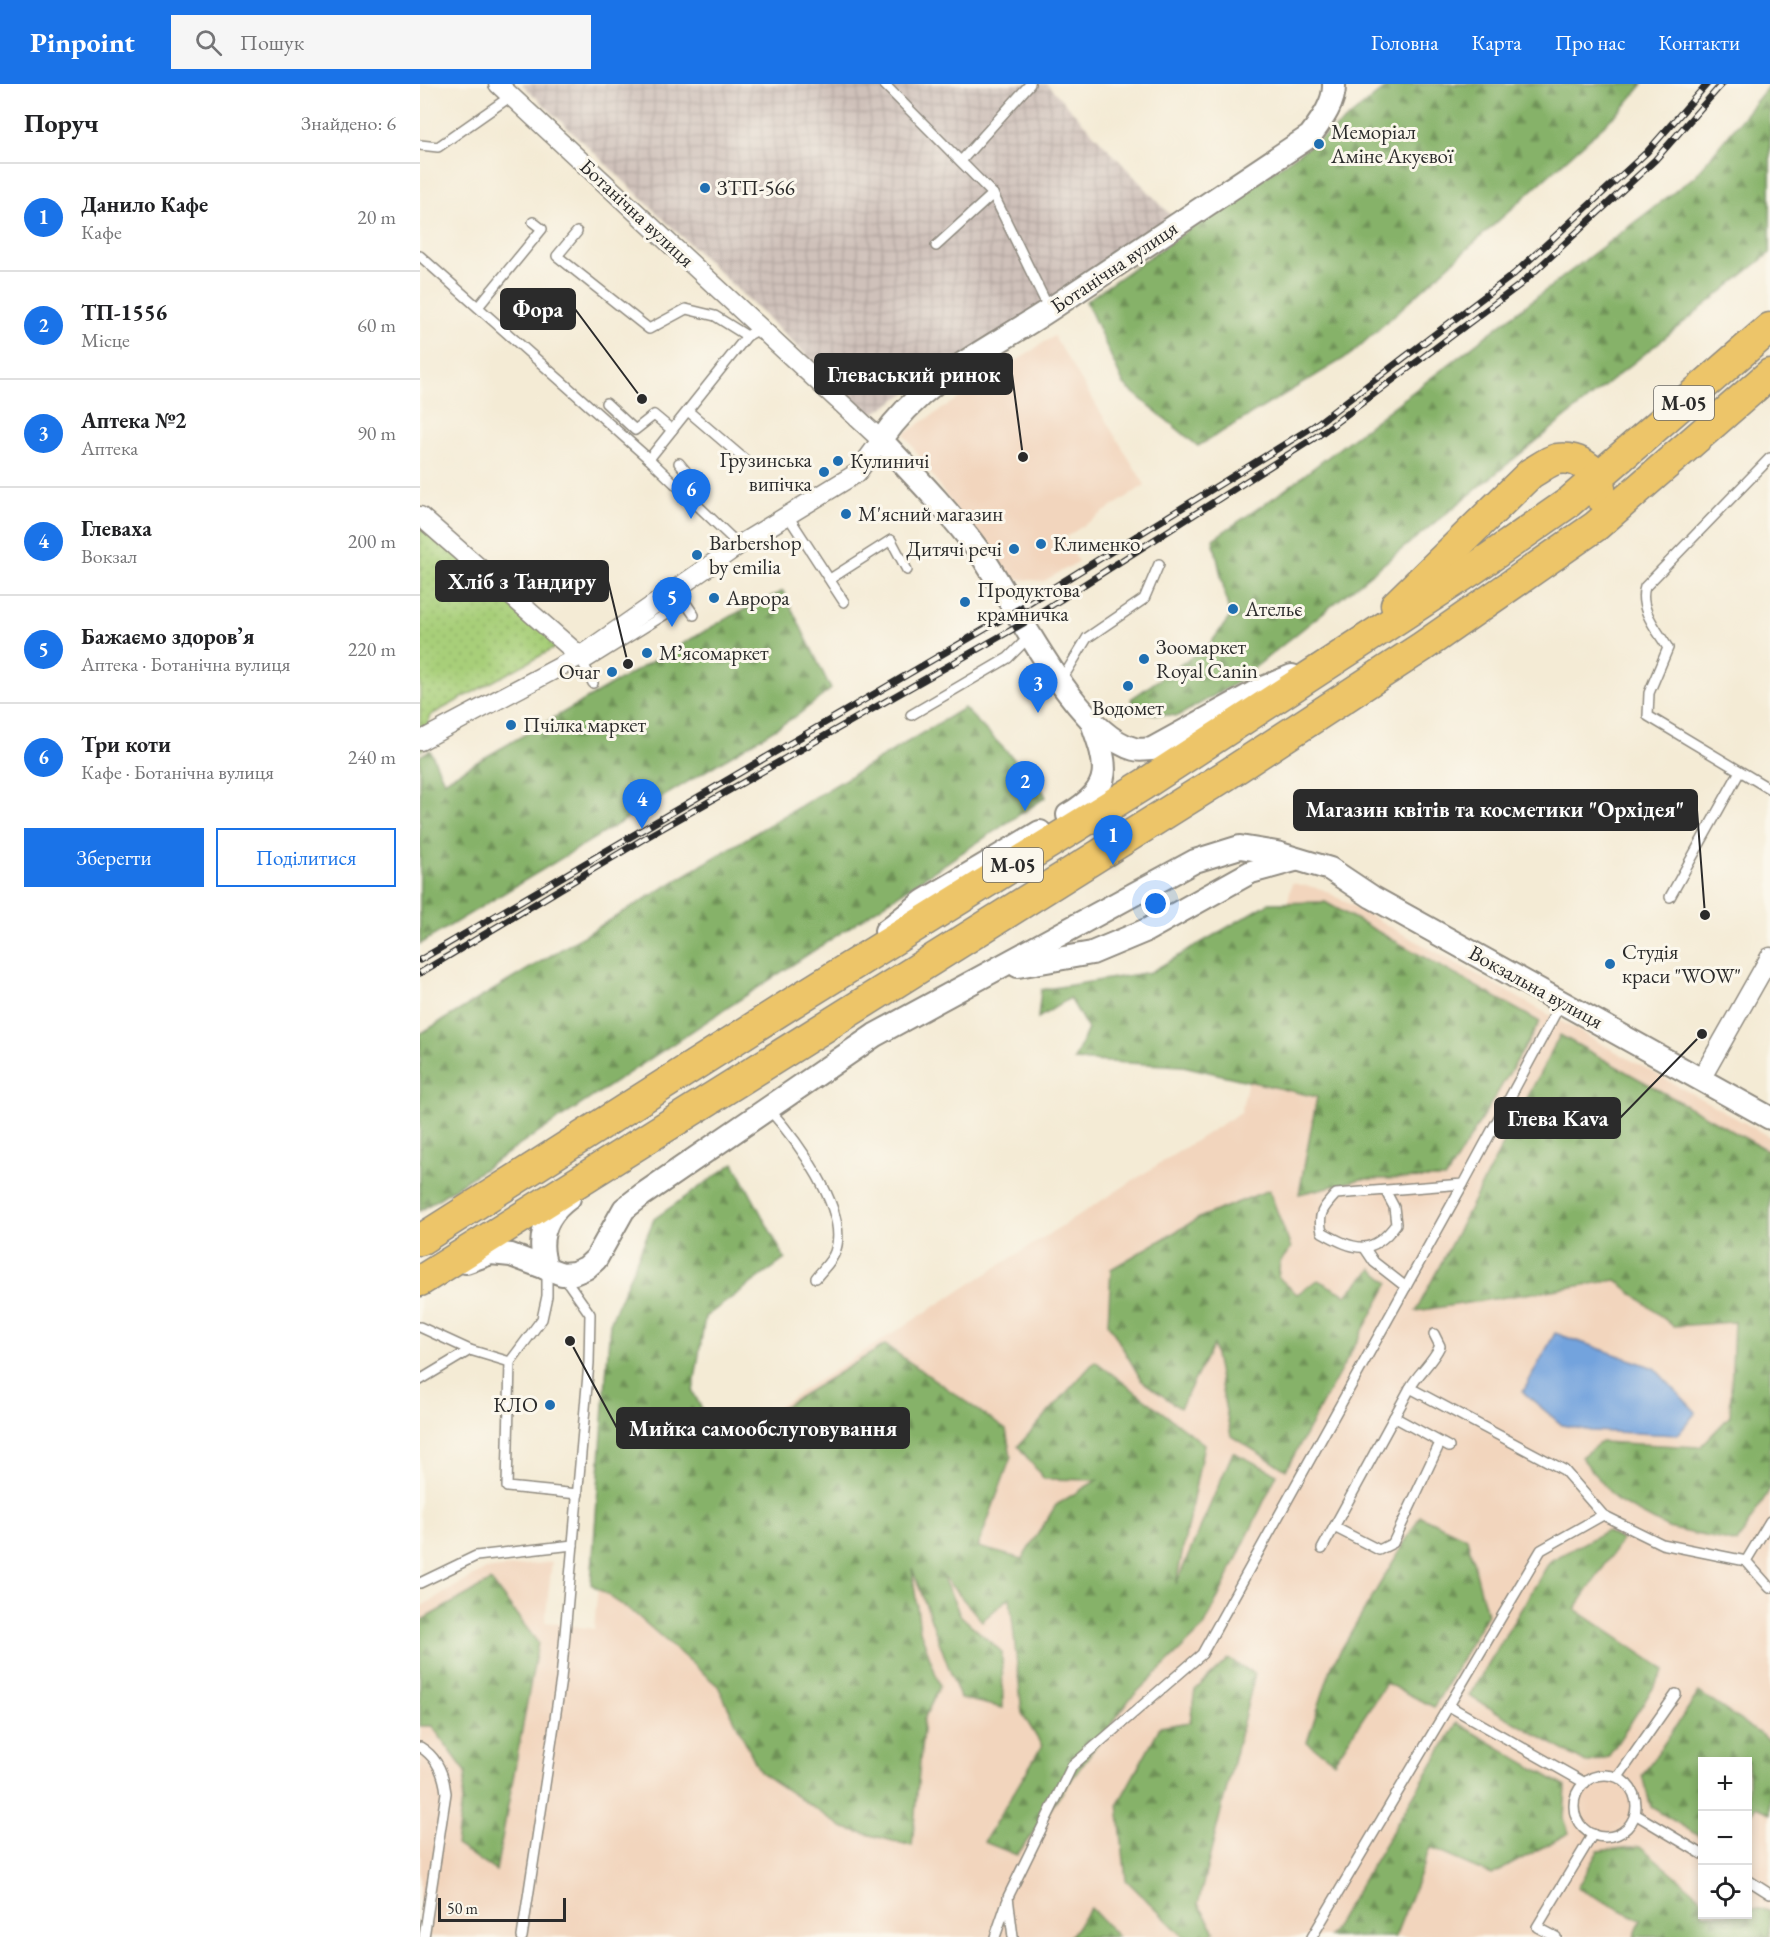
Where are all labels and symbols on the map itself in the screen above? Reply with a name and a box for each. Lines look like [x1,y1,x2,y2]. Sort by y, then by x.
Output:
place label: Меморіал Аміне Акуєвої [1330,118,1454,169]
marker: Меморіал Аміне Акуєвої [1312,137,1326,151]
street label: Ботанічна вулиця [574,153,700,273]
place label: ЗТП-566 [717,174,795,201]
marker: ЗТП-566 [698,181,712,195]
street label: Ботанічна вулиця [1045,214,1182,319]
callout: Фора [501,289,575,329]
text: Фора [513,295,564,324]
callout: Глеваський ринок [815,354,1012,394]
text: Глеваський ринок [827,360,1002,389]
road number: М-05 [1654,386,1714,420]
place label: Грузинська випічка [719,446,813,497]
place label: Кулиничі [850,447,930,474]
marker: Кулиничі [831,454,845,468]
marker: Грузинська випічка [817,465,831,479]
pin: 6 [672,470,710,519]
place label: М'ясний магазин [858,500,1003,527]
marker: М'ясний магазин [839,507,853,521]
place label: Barbershop by emilia [709,529,802,580]
place label: Клименко [1053,530,1140,557]
place label: Дитячі речі [906,535,1002,562]
marker: Клименко [1034,537,1048,551]
marker: Дитячі речі [1007,542,1021,556]
marker: Barbershop by emilia [690,548,704,562]
callout: Хліб з Тандиру [436,561,608,601]
text: Хліб з Тандиру [447,567,596,596]
place label: Продуктова крамничка [977,576,1081,627]
pin: 5 [652,578,692,627]
place label: Аврора [725,584,790,611]
marker: Аврора [707,591,721,605]
marker: Продуктова крамничка [958,595,972,609]
place label: Ательє [1244,595,1303,622]
marker: Ательє [1226,602,1240,616]
place label: Зоомаркет Royal Canin [1156,633,1258,684]
place label: Мʼясомаркет [659,639,769,666]
marker: Мʼясомаркет [640,646,654,660]
marker: Зоомаркет Royal Canin [1137,652,1151,666]
place label: Очаг [559,658,601,685]
pin: 3 [1018,664,1058,713]
marker: Очаг [605,665,619,679]
marker: Водомет [1121,679,1135,693]
place label: Водомет [1092,694,1164,721]
place label: Пчілка маркет [523,711,647,738]
marker: Пчілка маркет [504,718,518,732]
pin: 2 [1006,762,1044,811]
pin: 4 [622,780,662,829]
callout: Магазин квітів та косметики "Орхідея" [1294,790,1697,830]
text: Магазин квітів та косметики "Орхідея" [1306,795,1684,824]
pin: 1 [1094,816,1132,865]
road number: М-05 [983,848,1043,882]
your location [1141,889,1170,918]
place label: Студія краси "WOW" [1622,938,1741,989]
street label: Вокзальна вулиця [1464,939,1608,1035]
marker: Студія краси "WOW" [1603,957,1617,971]
callout: Глева Kava [1495,1098,1620,1138]
text: Глева Kava [1507,1104,1609,1133]
place label: КЛО [493,1391,538,1418]
marker: КЛО [543,1398,557,1412]
callout: Мийка самообслуговування [617,1408,909,1448]
text: Мийка самообслуговування [629,1414,897,1443]
scale bar [438,1895,566,1922]

